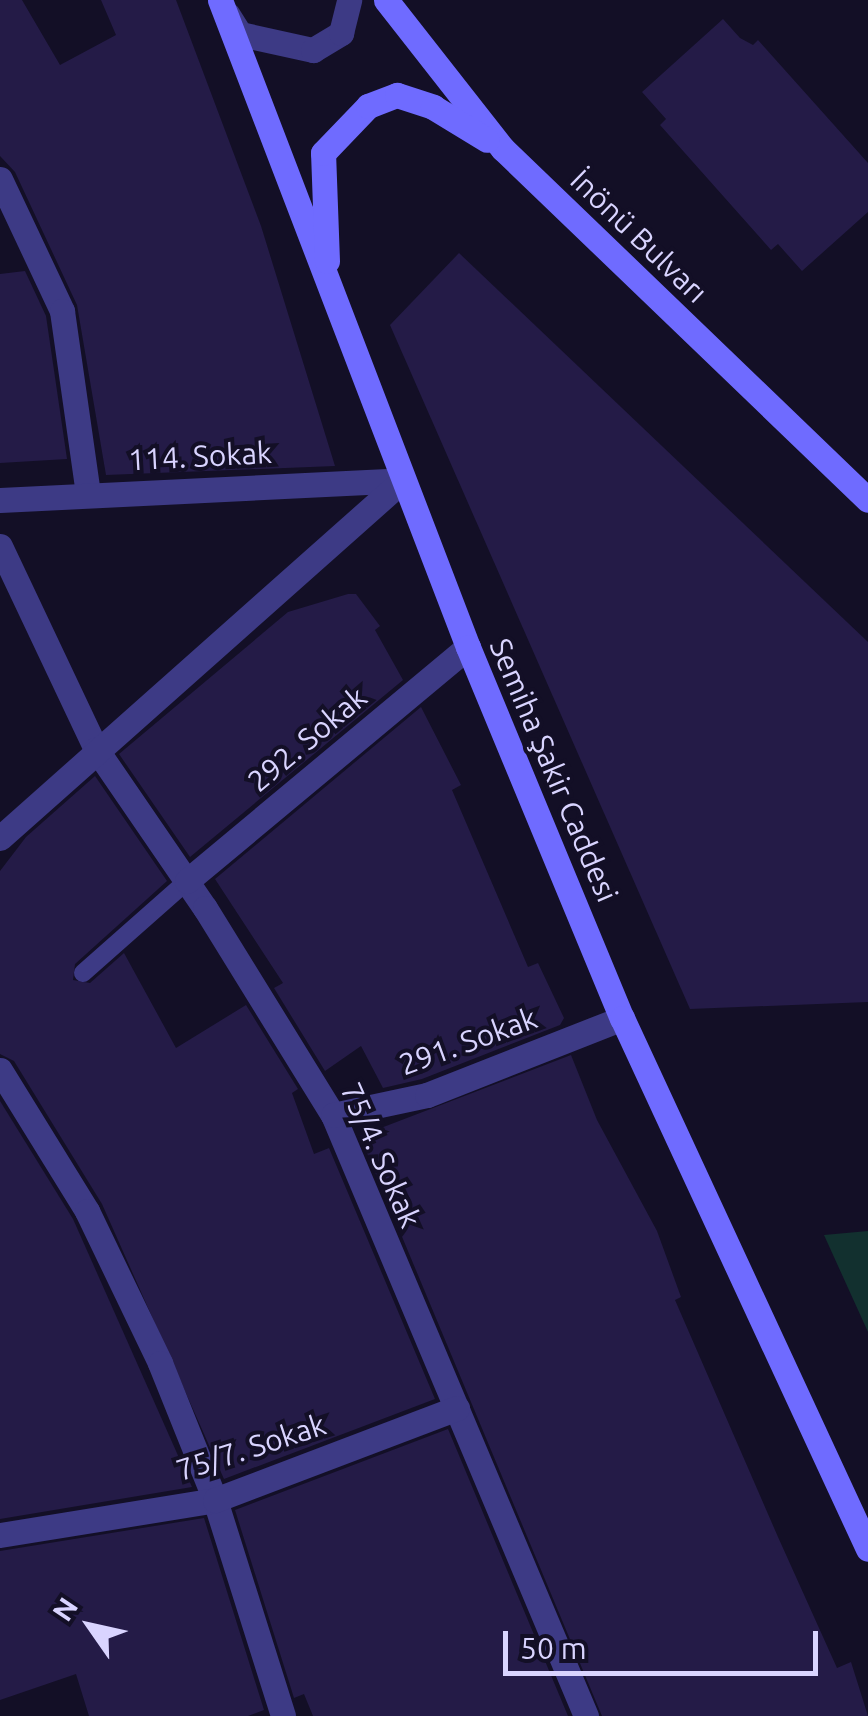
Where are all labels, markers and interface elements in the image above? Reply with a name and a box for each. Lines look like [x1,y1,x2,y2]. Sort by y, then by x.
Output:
street label: İnönü Bulvarı [563,162,715,310]
street label: 114. Sokak [127,434,273,478]
street label: Semiha Şakir Caddesi [482,633,626,907]
street label: 292. Sokak [240,679,374,799]
street label: 291. Sokak [394,999,542,1083]
street label: 75/4. Sokak [333,1077,429,1233]
street label: 75/7. Sokak [172,1406,330,1488]
north arrow [40,1576,140,1676]
text: N [46,1592,83,1626]
scale bar [508,1611,823,1673]
text: 50 m [520,1631,587,1665]

